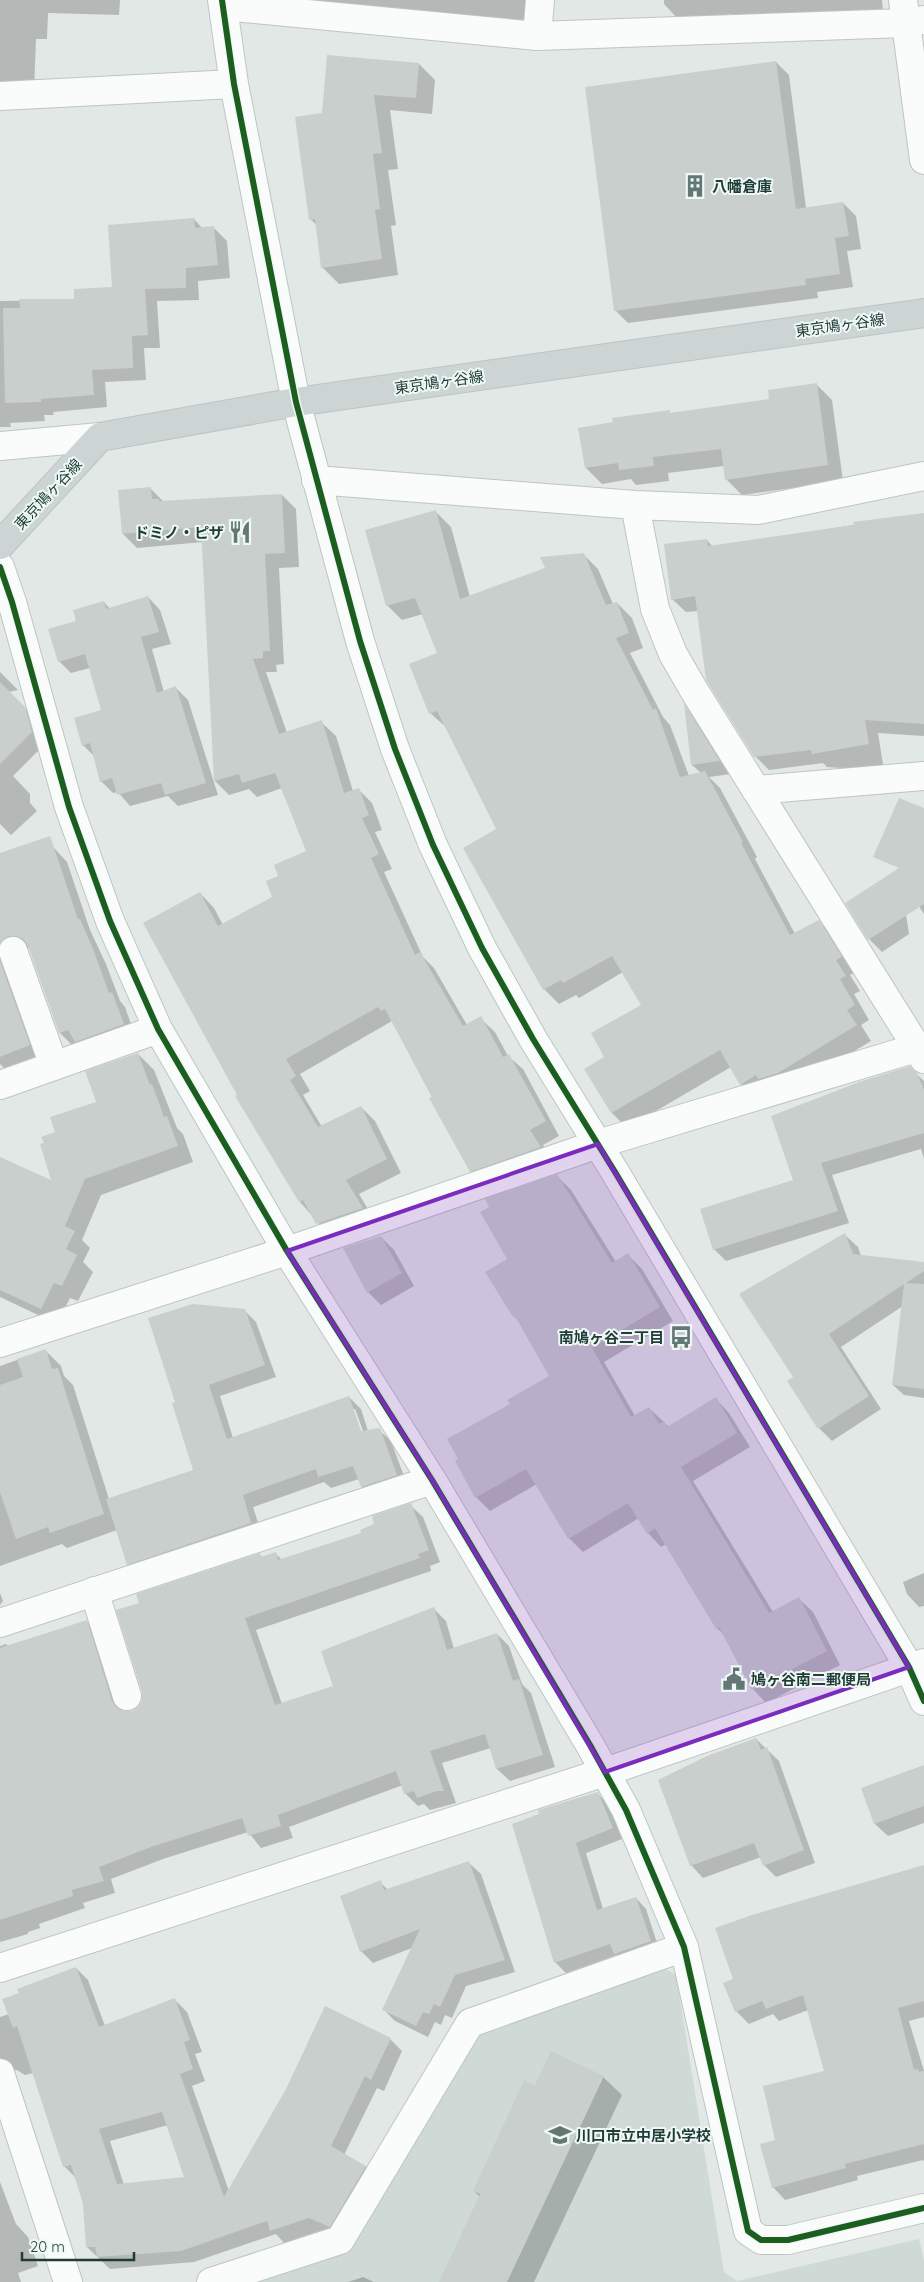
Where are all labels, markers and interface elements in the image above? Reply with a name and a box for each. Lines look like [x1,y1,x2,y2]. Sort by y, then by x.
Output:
building icon: 八幡倉庫 [682,173,708,199]
place label: 八幡倉庫 [712,177,772,196]
street label: 東京鳩ヶ谷線 [794,309,886,341]
street label: 東京鳩ヶ谷線 [393,366,485,398]
street label: 東京鳩ヶ谷線 [10,455,86,533]
restaurant icon: ドミノ・ピザ [227,519,253,545]
place label: ドミノ・ピザ [134,523,224,542]
bus stop icon: 南鳩ヶ谷二丁目 [668,1324,694,1350]
place label: 南鳩ヶ谷二丁目 [559,1328,664,1347]
public building icon: 鳩ヶ谷南二郵便局 [721,1666,747,1692]
place label: 鳩ヶ谷南二郵便局 [751,1670,871,1689]
school or university icon: 川口市立中居小学校 [547,2122,573,2148]
place label: 川口市立中居小学校 [576,2126,711,2145]
scale bar [22,2230,135,2262]
text: 20 m [30,2237,65,2256]

